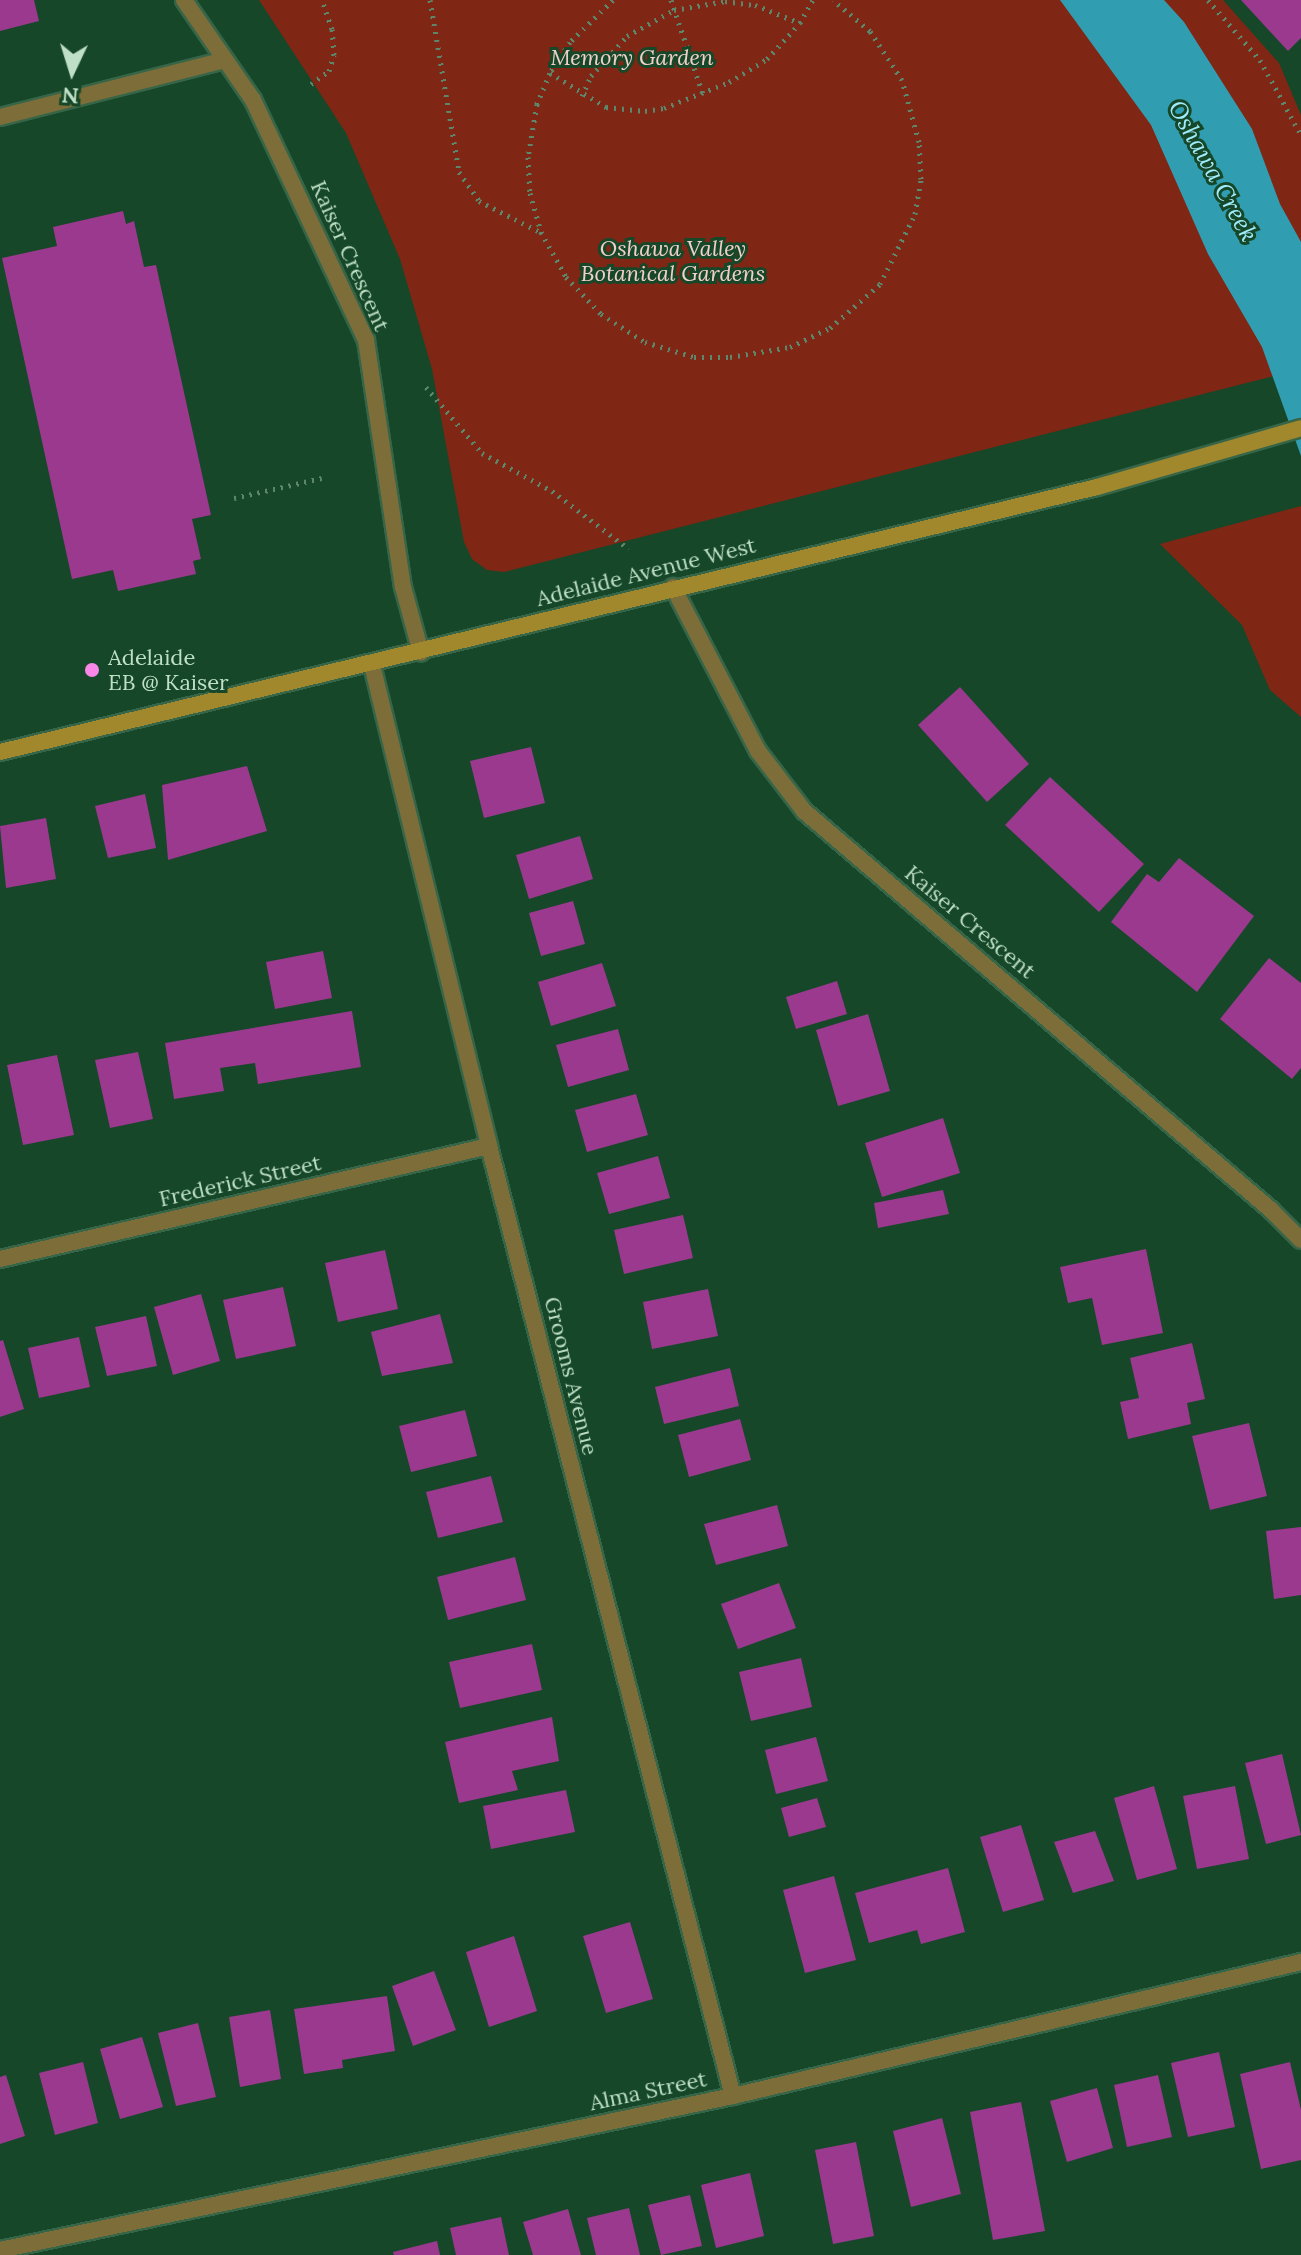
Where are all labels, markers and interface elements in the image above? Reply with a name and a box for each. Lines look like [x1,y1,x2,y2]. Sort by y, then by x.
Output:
north arrow [32,32,112,112]
park label: Memory Garden [550,45,714,71]
text: N [61,81,80,111]
water label: Oshawa Creek [1162,95,1264,247]
street label: Kaiser Crescent [305,177,395,335]
park label: Oshawa Valley Botanical Gardens [581,235,765,286]
street label: Adelaide Avenue West [533,532,759,612]
place label: Adelaide EB @ Kaiser [108,644,229,696]
marker: Adelaide EB @ Kaiser [83,661,101,679]
street label: Kaiser Crescent [899,860,1041,984]
street label: Frederick Street [156,1150,324,1212]
street label: Grooms Avenue [539,1294,603,1458]
street label: Alma Street [587,2066,709,2116]

